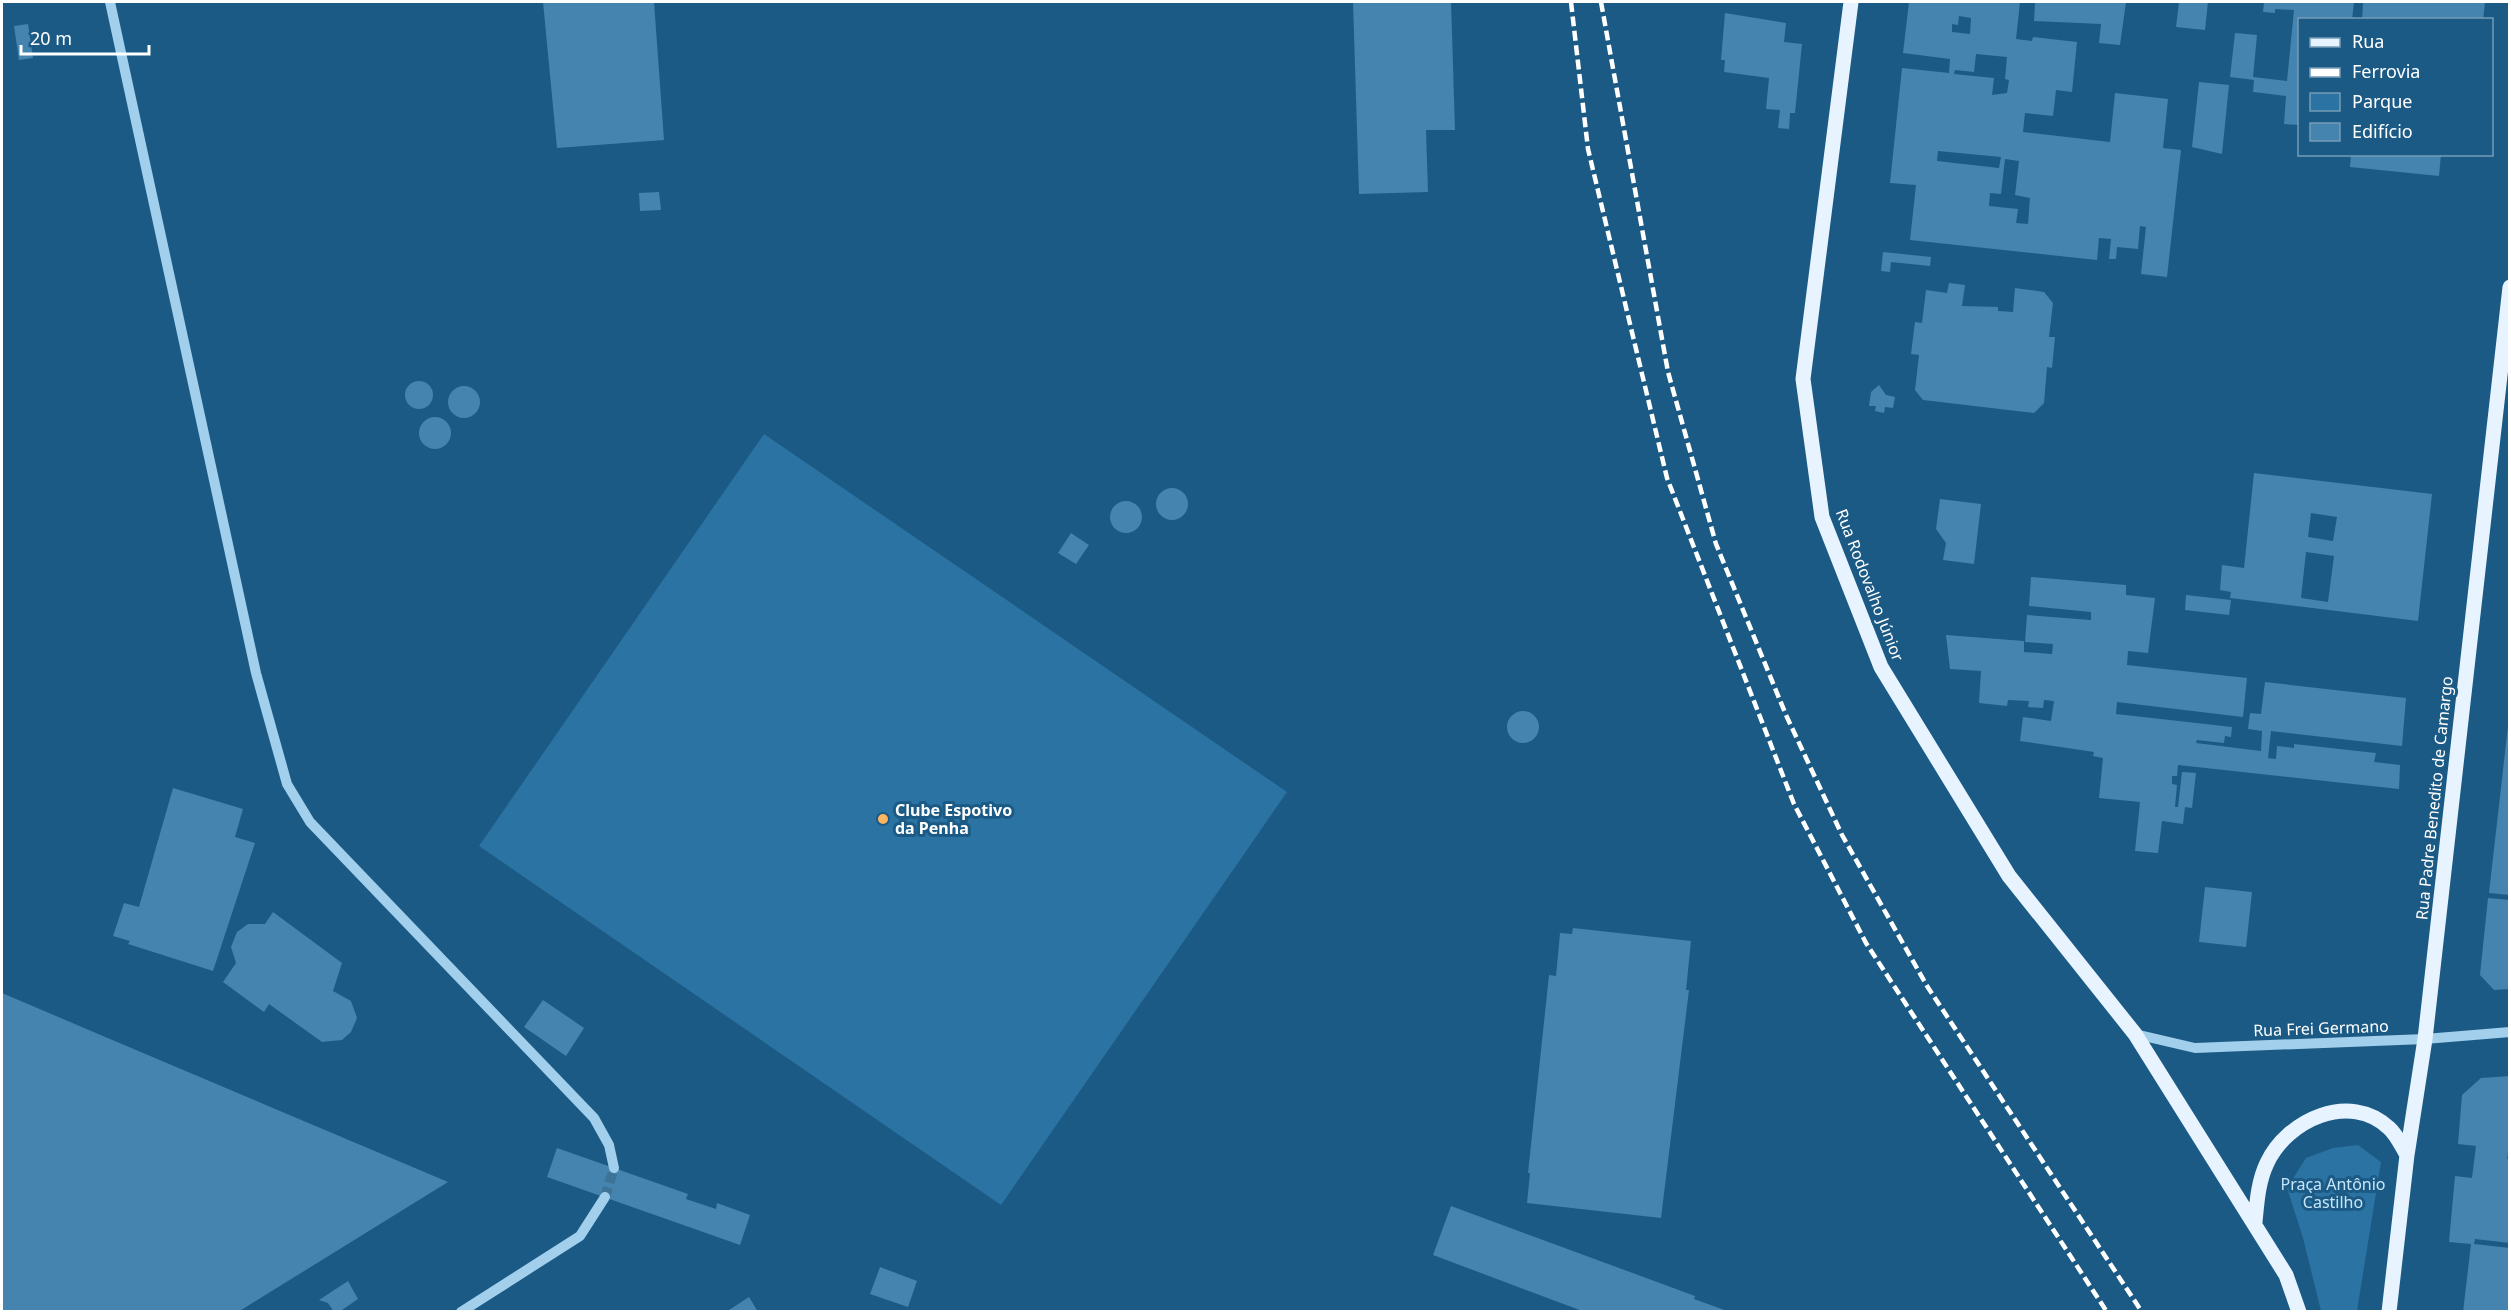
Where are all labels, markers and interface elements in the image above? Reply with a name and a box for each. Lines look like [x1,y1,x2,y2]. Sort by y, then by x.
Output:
scale bar [21,18,148,56]
legend [2298,18,2493,156]
text: 20 m [30,26,72,50]
text: Rua [2352,29,2384,53]
text: Ferrovia [2352,59,2420,83]
text: Parque [2352,89,2412,113]
text: Edifício [2352,119,2413,143]
street label: Rua Rodovalho Júnior [1831,506,1909,665]
street label: Rua Padre Benedito de Camargo [2410,675,2458,921]
place label: Clube Espotivo da Penha [895,799,1012,839]
marker: Clube Espotivo da Penha [876,812,890,826]
street label: Rua Frei Germano [2253,1015,2389,1041]
park label: Praça Antônio Castilho [2280,1173,2386,1213]

